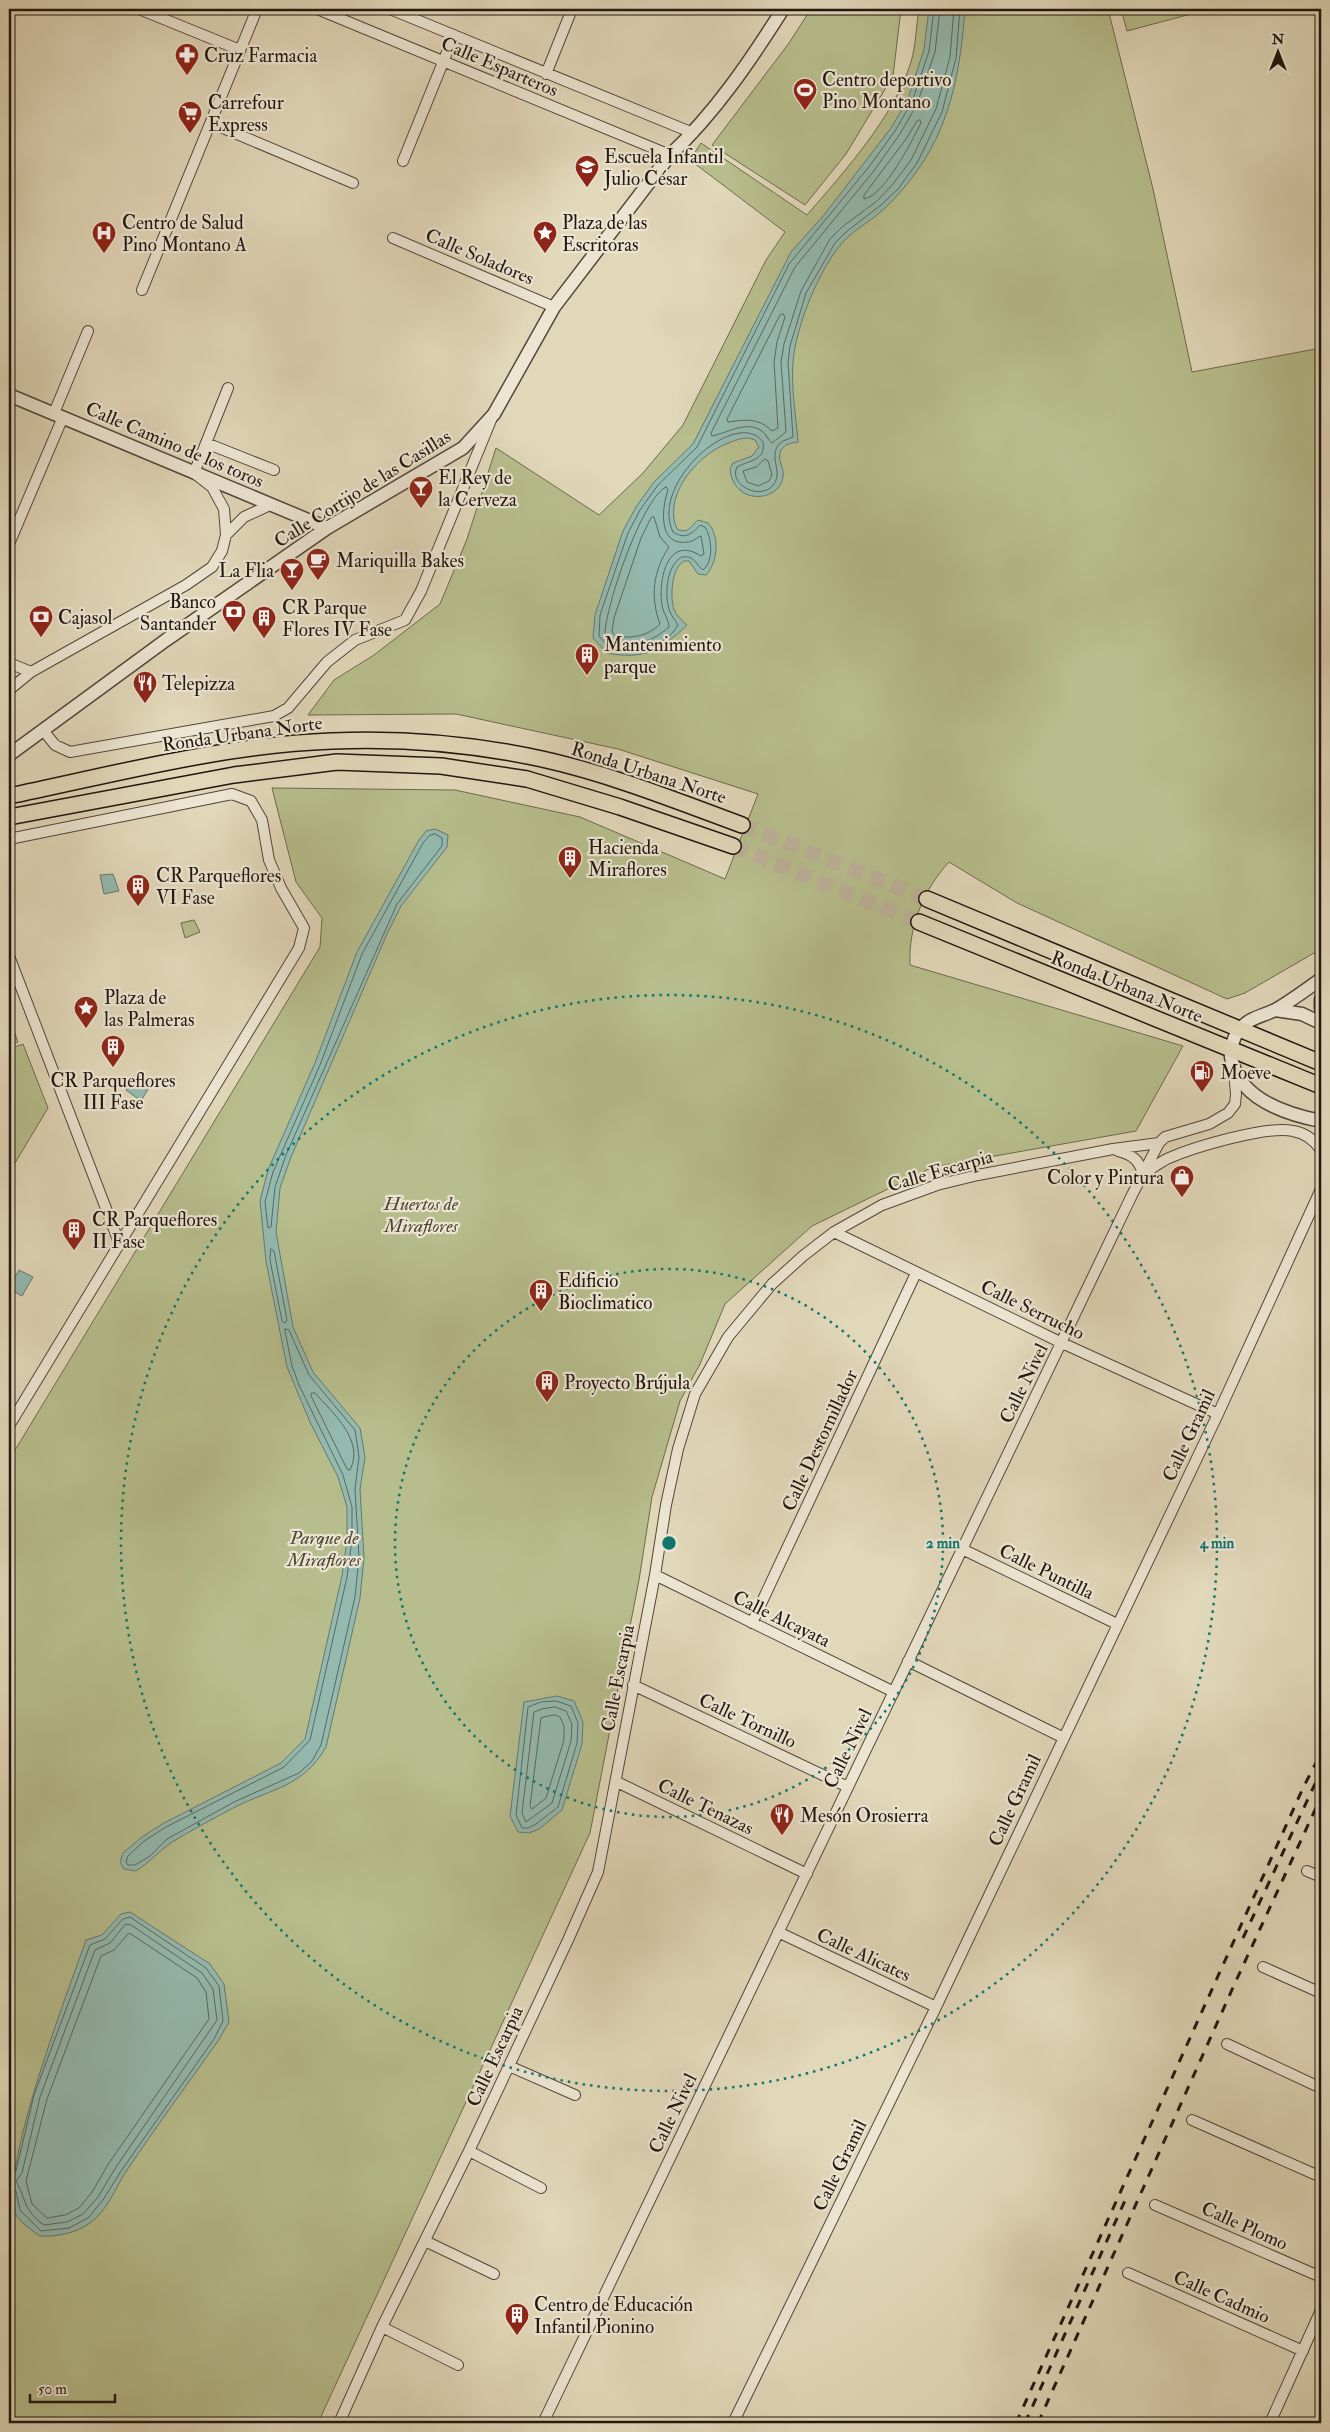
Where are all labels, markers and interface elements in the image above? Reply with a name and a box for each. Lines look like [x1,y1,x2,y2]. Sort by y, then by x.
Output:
north arrow [1252,28,1302,78]
text: N [1271,31,1285,48]
street label: Calle Esparteros [437,32,562,103]
pharmacy icon: Cruz Farmacia [174,42,200,76]
place label: Cruz Farmacia [204,44,317,68]
place label: Centro deportivo Pino Montano [822,68,951,114]
sports icon: Centro deportivo Pino Montano [792,77,818,111]
place label: Carrefour Express [208,91,284,138]
supermarket icon: Carrefour Express [177,100,203,134]
place label: Escuela Infantil Julio César [603,145,724,191]
school or university icon: Escuela Infantil Julio César [574,154,600,188]
place label: Centro de Salud Pino Montano A [122,211,247,257]
place label: Plaza de las Escritoras [562,211,647,257]
hospital icon: Centro de Salud Pino Montano A [91,220,117,254]
place icon: Plaza de las Escritoras [532,220,558,254]
street label: Calle Soladores [422,223,537,291]
street label: Calle Camino de los toros [82,397,267,493]
street label: Calle Cortijo de las Casillas [270,425,455,553]
place label: El Rey de la Cerveza [438,466,517,512]
bar icon: El Rey de la Cerveza [408,475,434,509]
cafe icon: Mariquilla Bakes [305,547,331,581]
place label: Mariquilla Bakes [336,549,464,573]
bar icon: La Flia [279,557,305,591]
place label: La Flia [219,559,274,583]
place label: Banco Santander [140,590,216,636]
place label: CR Parque Flores IV Fase [282,596,392,642]
bank icon: Banco Santander [221,599,247,633]
bank icon: Cajasol [28,604,54,638]
building icon: CR Parque Flores IV Fase [251,605,277,639]
place label: Cajasol [58,606,112,630]
place label: Mantenimiento parque [603,633,721,680]
building icon: Mantenimiento parque [574,642,600,676]
restaurant icon: Telepizza [132,670,158,704]
place label: Telepizza [162,672,235,697]
street label: Ronda Urbana Norte [160,711,324,757]
street label: Ronda Urbana Norte [568,737,729,809]
place label: Hacienda Miraflores [588,836,667,882]
building icon: Hacienda Miraflores [557,845,583,879]
place label: CR Parqueflores VI Fase [156,864,281,910]
building icon: CR Parqueflores VI Fase [125,873,151,907]
street label: Ronda Urbana Norte [1047,946,1206,1028]
place label: Plaza de las Palmeras [104,986,195,1032]
place icon: Plaza de las Palmeras [73,995,99,1029]
building icon: CR Parqueflores III Fase [100,1034,126,1068]
fuel station icon: Moeve [1189,1059,1215,1093]
place label: Moeve [1220,1061,1271,1085]
place label: CR Parqueflores III Fase [50,1069,176,1115]
street label: Calle Escarpia [885,1144,996,1198]
shop icon: Color y Pintura [1169,1164,1195,1198]
place label: Color y Pintura [1047,1166,1164,1190]
park label: Huertos de Miraflores [383,1192,459,1238]
place label: CR Parqueflores II Fase [92,1208,217,1254]
building icon: CR Parqueflores II Fase [61,1217,87,1251]
place label: Edificio Bioclimatico [558,1269,652,1315]
street label: Calle Serrucho [977,1274,1088,1345]
building icon: Edificio Bioclimatico [528,1278,554,1312]
street label: Calle Nivel [994,1339,1054,1427]
street label: Calle Destornillador [777,1366,863,1515]
building icon: Proyecto Brújula [534,1369,560,1403]
place label: Proyecto Brújula [564,1371,690,1395]
street label: Calle Gramil [1157,1385,1221,1485]
park label: Parque de Miraflores [286,1526,362,1572]
centre of rings [660,1534,678,1552]
text: 2 min [926,1534,960,1553]
text: 4 min [1199,1534,1235,1553]
street label: Calle Puntilla [995,1539,1098,1605]
street label: Calle Alcayata [729,1585,834,1653]
street label: Calle Escarpia [596,1623,641,1734]
street label: Calle Tornillo [695,1688,800,1754]
street label: Calle Nivel [818,1704,878,1792]
street label: Calle Gramil [983,1750,1047,1850]
street label: Calle Tenazas [654,1773,758,1840]
restaurant icon: Mesón Orosierra [769,1802,795,1836]
place label: Mesón Orosierra [800,1804,929,1828]
street label: Calle Alicates [813,1923,915,1987]
street label: Calle Escarpia [461,2002,530,2111]
street label: Calle Nivel [643,2069,703,2157]
street label: Calle Gramil [807,2116,872,2215]
street label: Calle Plomo [1198,2196,1292,2256]
street label: Calle Cadmio [1170,2265,1274,2329]
place label: Centro de Educación Infantil Pionino [534,2293,693,2339]
building icon: Centro de Educación Infantil Pionino [504,2302,530,2336]
scale bar [30,2372,115,2404]
text: 50 m [38,2380,67,2399]

